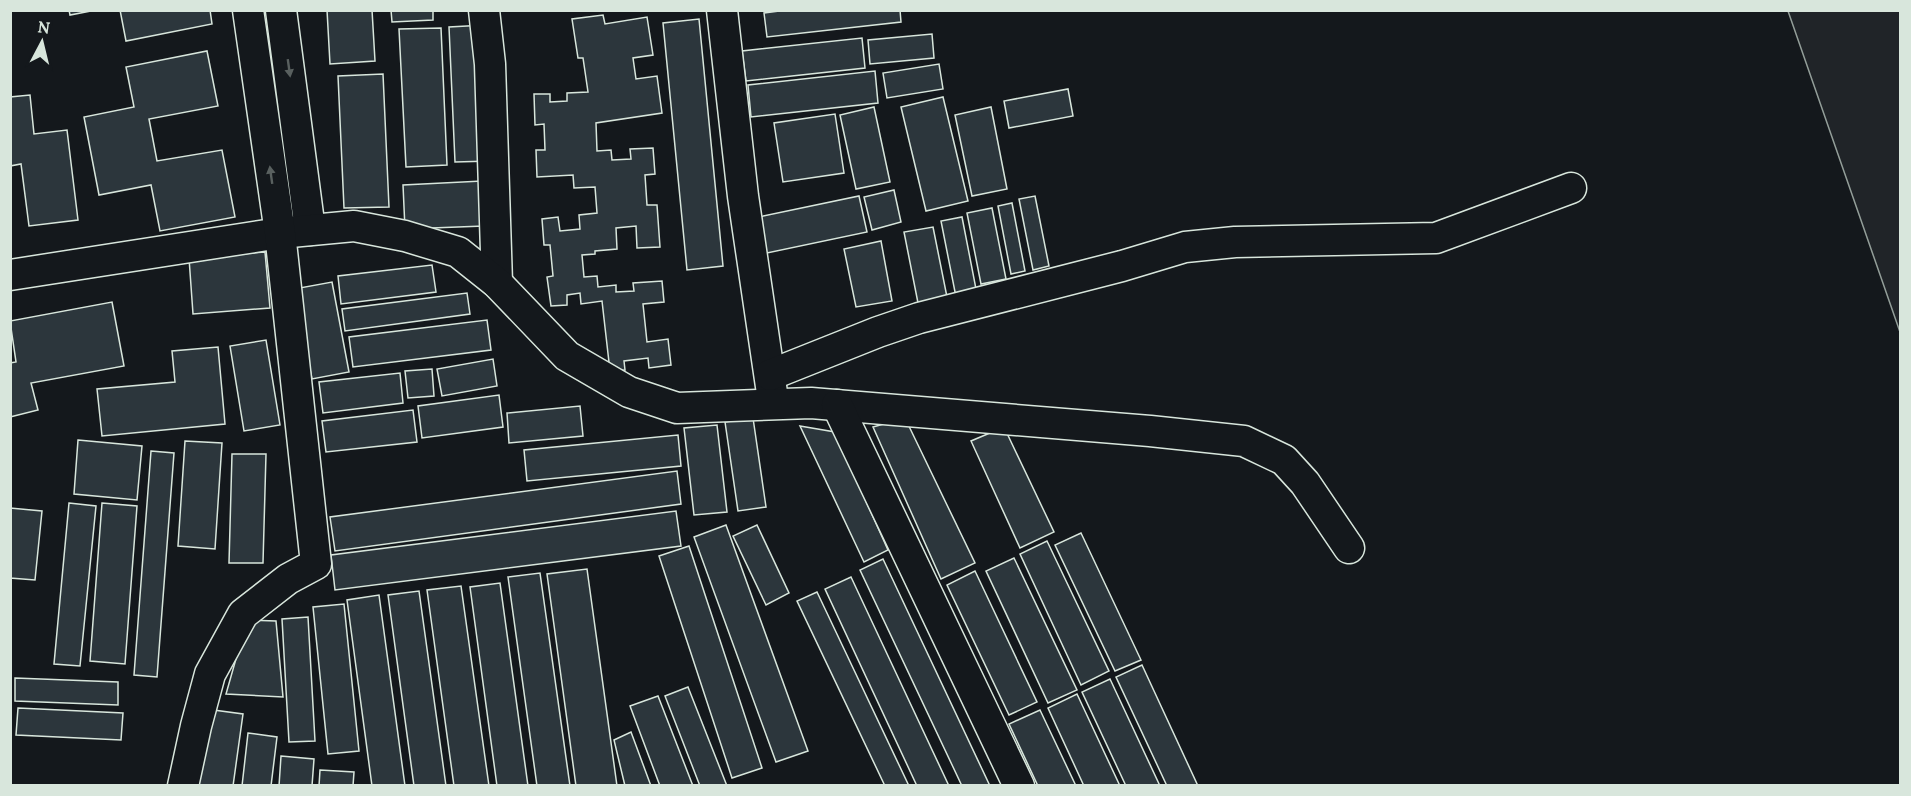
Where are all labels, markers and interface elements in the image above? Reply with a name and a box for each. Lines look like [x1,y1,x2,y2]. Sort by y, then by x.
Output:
north arrow [12,12,72,72]
text: N [36,16,51,38]
one-way arrow [284,59,293,78]
one-way arrow [267,165,276,184]

